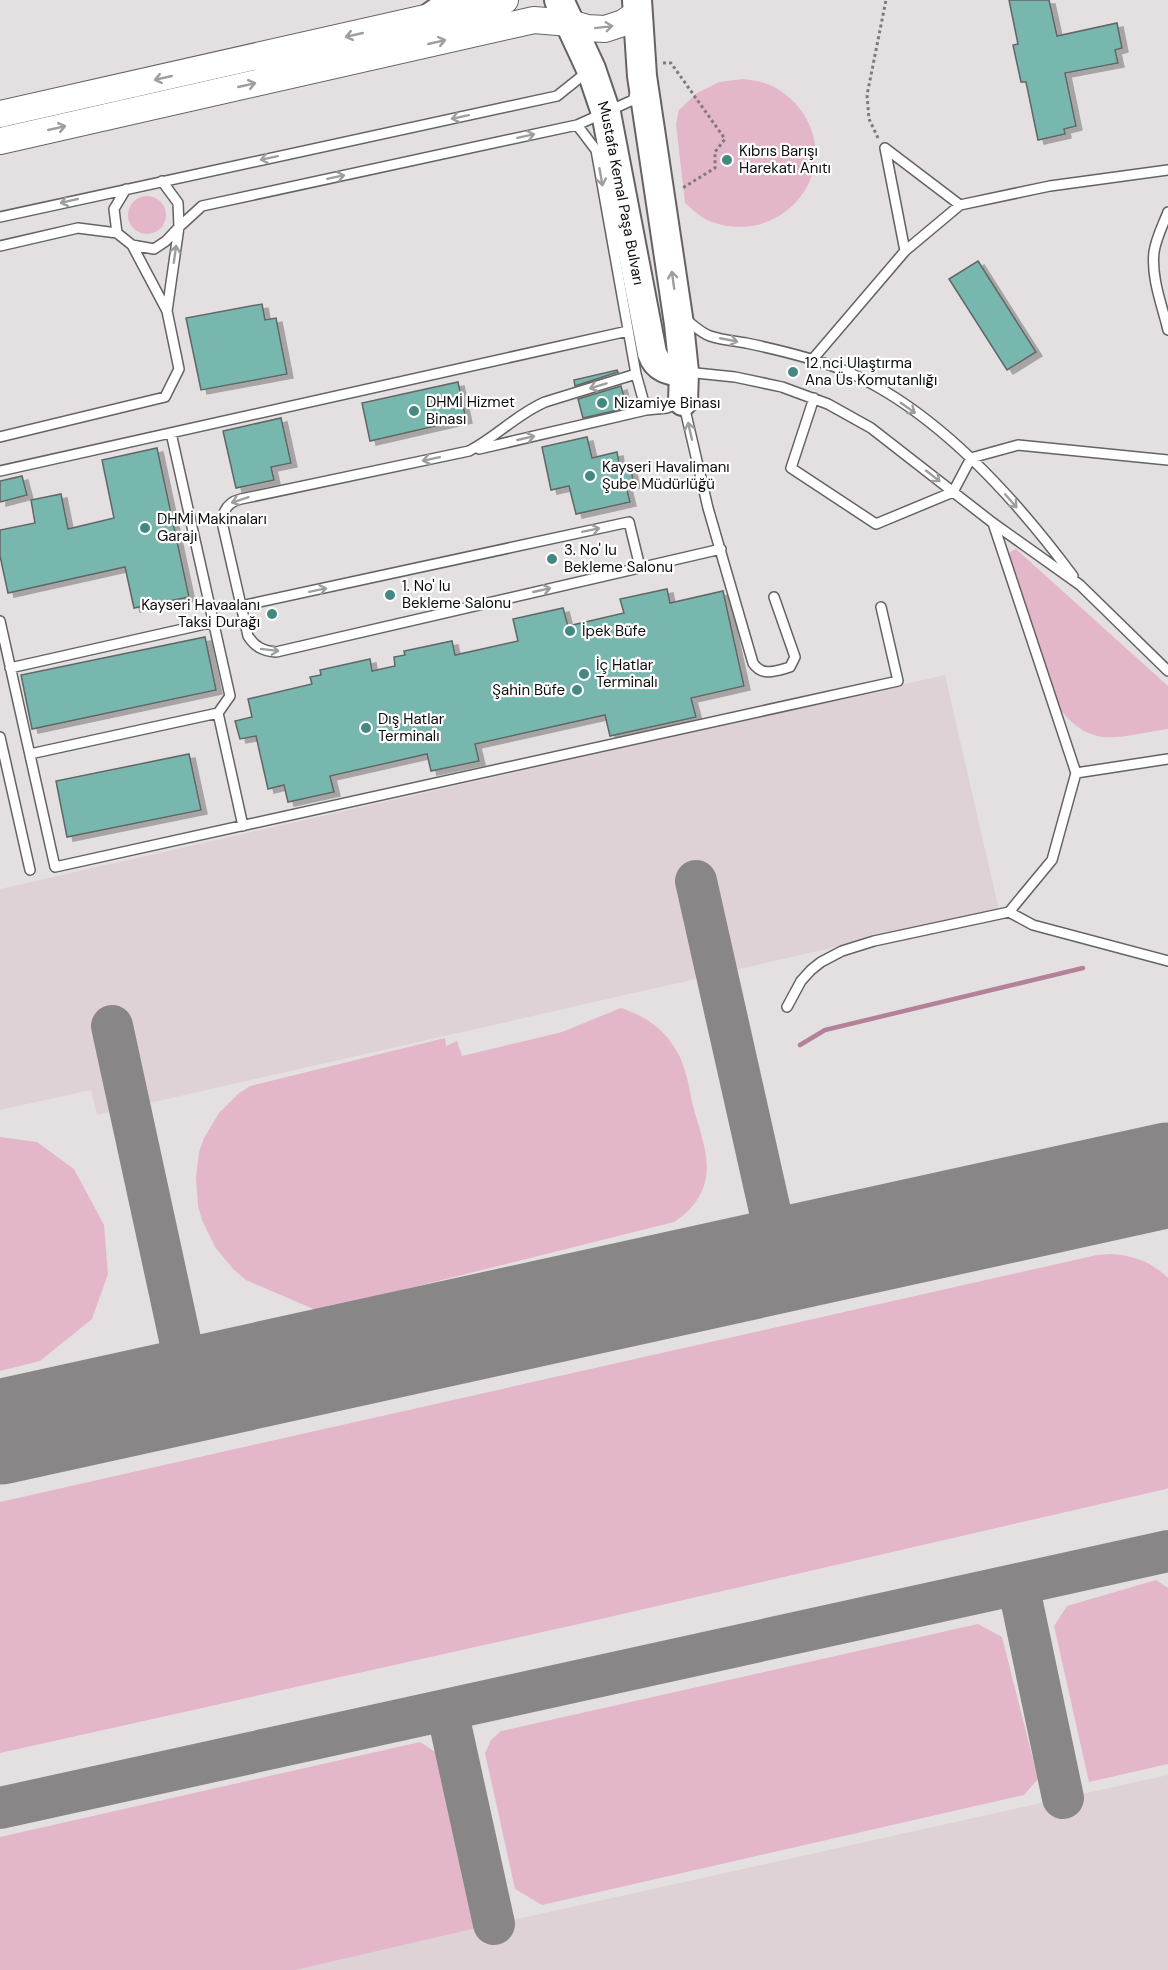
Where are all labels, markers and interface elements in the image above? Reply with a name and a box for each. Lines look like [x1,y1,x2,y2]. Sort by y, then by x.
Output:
one-way arrow [594,21,614,32]
one-way arrow [344,30,364,41]
one-way arrow [428,35,447,47]
one-way arrow [154,72,173,84]
one-way arrow [238,78,257,90]
street label: Mustafa Kemal Paşa Bulvarı [593,98,649,287]
one-way arrow [451,112,470,123]
one-way arrow [47,121,66,133]
one-way arrow [516,130,536,141]
place label: Kıbrıs Barışı Harekatı Anıtı [739,141,831,178]
one-way arrow [260,152,279,164]
marker: Kıbrıs Barışı Harekatı Anıtı [720,153,734,167]
one-way arrow [596,166,607,186]
one-way arrow [326,171,345,183]
one-way arrow [60,196,79,208]
one-way arrow [169,244,180,264]
one-way arrow [667,271,678,291]
one-way arrow [718,335,738,346]
place label: 12 nci Ulaştırma Ana Üs Komutanlığı [805,353,937,390]
marker: 12 nci Ulaştırma Ana Üs Komutanlığı [786,365,800,379]
one-way arrow [589,381,608,392]
place label: DHMİ Hizmet Binası [426,392,515,429]
place label: Nizamiye Binası [614,393,720,413]
marker: Nizamiye Binası [595,396,609,410]
one-way arrow [899,402,916,414]
marker: DHMİ Hizmet Binası [407,404,421,418]
one-way arrow [684,422,695,442]
one-way arrow [515,432,535,443]
one-way arrow [421,454,441,465]
place label: Kayseri Havalimanı Şube Müdürlüğü [602,457,730,494]
marker: Kayseri Havalimanı Şube Müdürlüğü [583,469,597,483]
one-way arrow [925,469,941,482]
one-way arrow [1004,493,1018,508]
one-way arrow [231,495,250,506]
place label: DHMİ Makinaları Garajı [157,509,267,546]
marker: DHMİ Makinaları Garajı [138,521,152,535]
one-way arrow [581,524,600,535]
place label: 3. No' lu Bekleme Salonu [564,540,673,577]
marker: 3. No' lu Bekleme Salonu [545,552,559,566]
place label: 1. No' lu Bekleme Salonu [402,576,511,613]
one-way arrow [309,583,328,595]
one-way arrow [532,584,551,596]
marker: 1. No' lu Bekleme Salonu [383,588,397,602]
place label: Kayseri Havaalanı Taksi Durağı [141,595,260,632]
marker: Kayseri Havaalanı Taksi Durağı [265,607,279,621]
place label: İpek Büfe [582,621,646,641]
marker: İpek Büfe [563,624,577,638]
one-way arrow [260,644,279,655]
place label: İç Hatlar Terminalı [596,655,658,692]
marker: İç Hatlar Terminalı [577,667,591,681]
place label: Şahin Büfe [492,680,565,700]
marker: Şahin Büfe [570,683,584,697]
place label: Dış Hatlar Terminalı [378,709,445,746]
marker: Dış Hatlar Terminalı [359,721,373,735]

